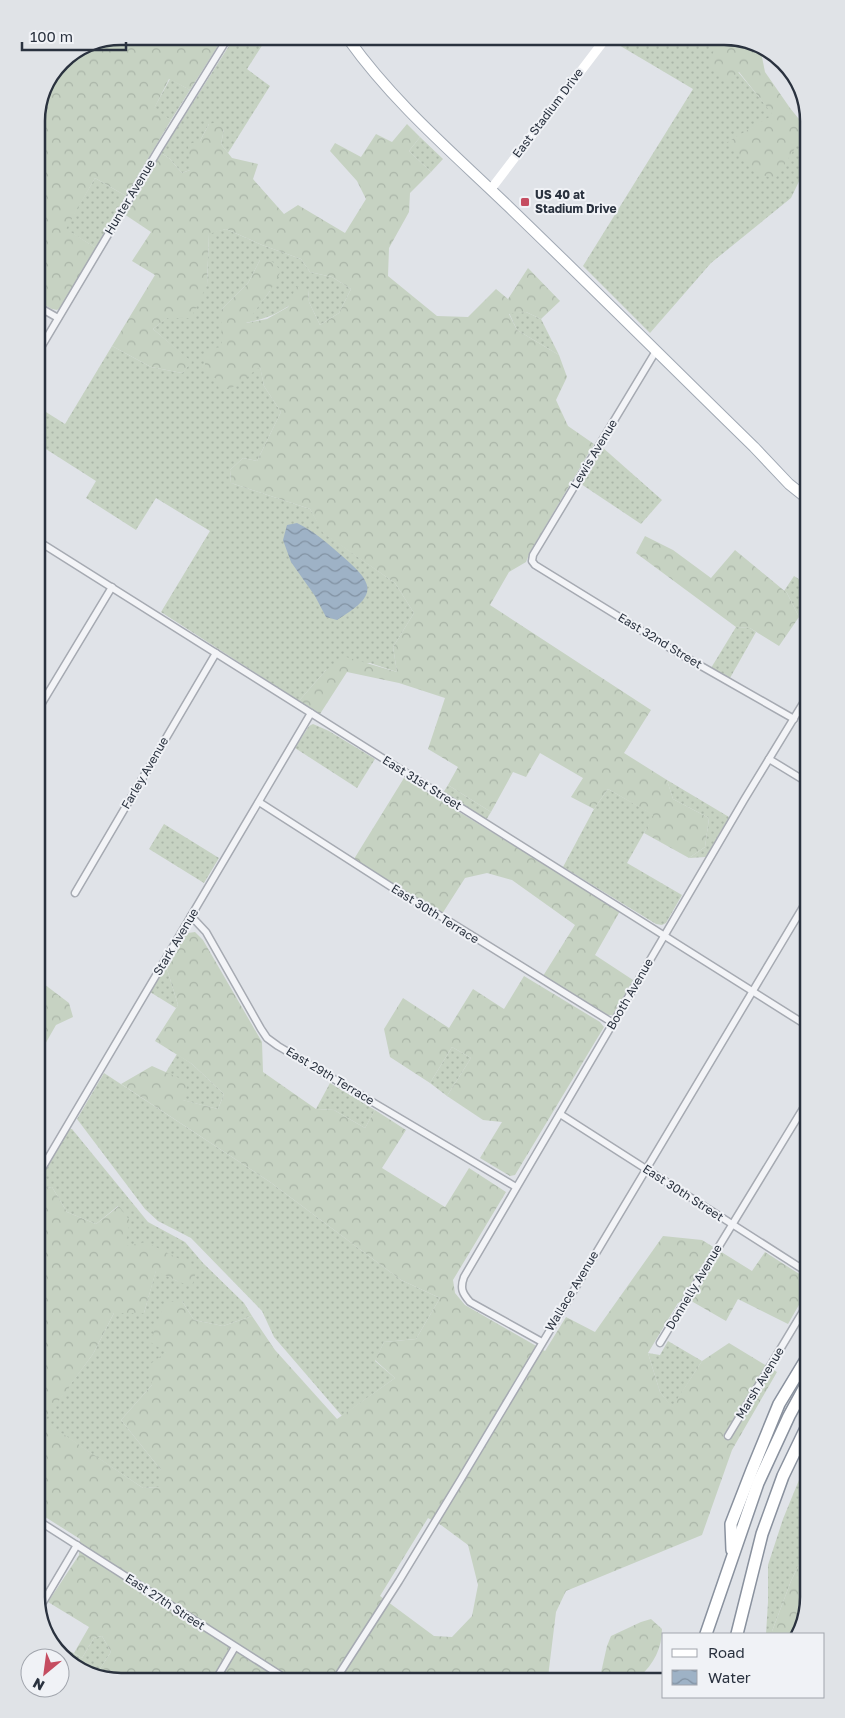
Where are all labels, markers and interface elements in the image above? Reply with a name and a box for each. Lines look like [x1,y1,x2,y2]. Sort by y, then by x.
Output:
scale bar [22,20,126,52]
text: 100 m [30,27,73,45]
street label: East Stadium Drive [509,65,586,160]
street label: Hunter Avenue [101,156,158,237]
place label: US 40 at Stadium Drive [535,187,617,216]
marker: US 40 at Stadium Drive [519,196,531,208]
street label: Lewis Avenue [567,416,620,491]
street label: East 32nd Street [616,610,705,672]
street label: Farley Avenue [118,734,171,812]
street label: East 31st Street [380,752,465,813]
street label: East 30th Terrace [389,881,482,947]
street label: Stark Avenue [150,905,202,978]
street label: Booth Avenue [603,955,656,1032]
street label: East 29th Terrace [283,1043,377,1108]
street label: East 30th Street [640,1161,727,1224]
street label: Donnelly Avenue [662,1241,725,1332]
street label: Wallace Avenue [542,1248,601,1334]
street label: Marsh Avenue [732,1344,787,1421]
street label: East 27th Street [123,1570,208,1633]
legend [662,1633,825,1698]
text: Road [708,1643,745,1661]
north arrow [20,1648,70,1698]
text: Water [708,1668,751,1686]
text: N [30,1675,47,1695]

